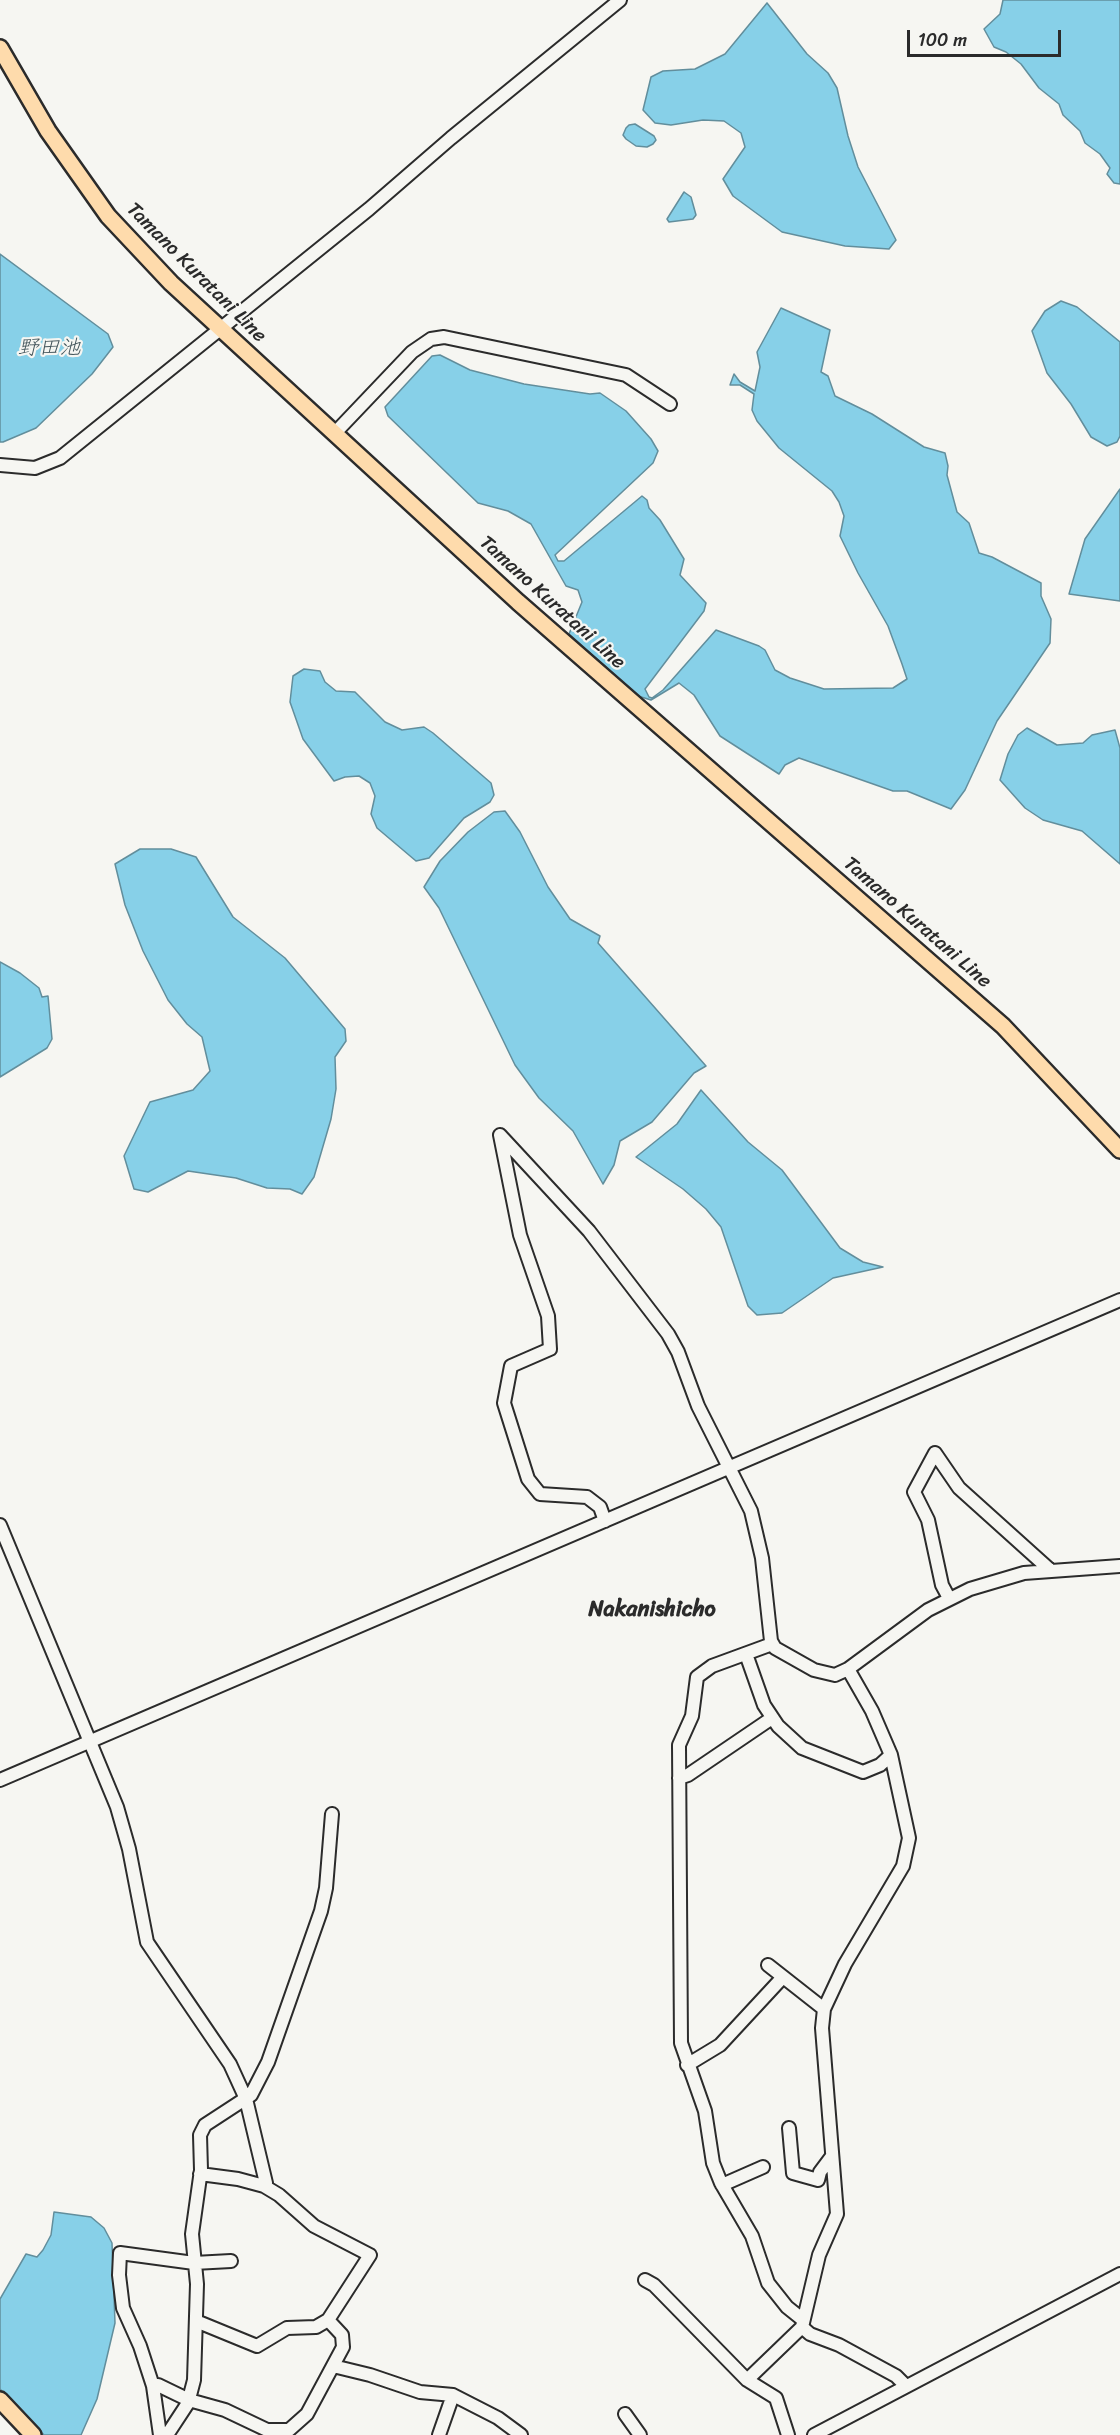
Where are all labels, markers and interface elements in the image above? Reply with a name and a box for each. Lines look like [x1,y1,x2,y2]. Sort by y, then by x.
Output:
scale bar [910,18,1064,56]
text: 100 m [918,24,967,56]
street label: Tamano Kuratani Line [121,198,271,348]
water label: 野田池 [18,336,80,362]
street label: Tamano Kuratani Line [474,531,630,675]
street label: Tamano Kuratani Line [838,852,996,994]
district label: Nakanishicho [588,1597,716,1623]

